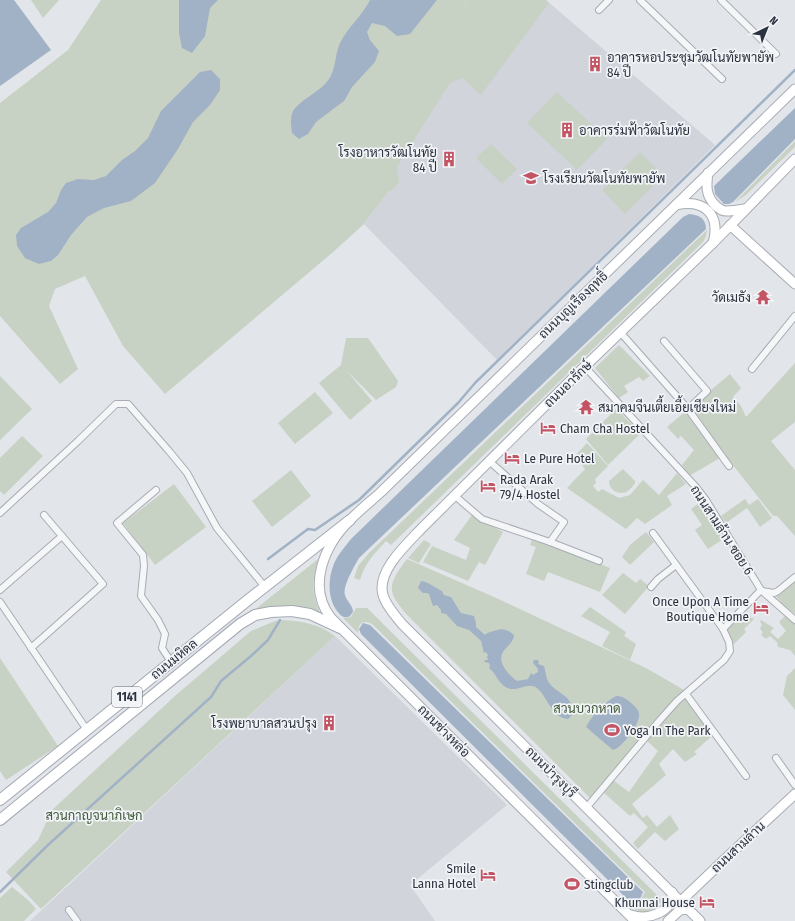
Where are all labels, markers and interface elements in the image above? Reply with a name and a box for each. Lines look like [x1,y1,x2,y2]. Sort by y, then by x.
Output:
north arrow [747,8,787,48]
text: N [767,14,780,28]
place label: อาคารหอประชุมวัฒโนทัยพายัพ 84 ปี [607,49,774,80]
building icon: อาคารหอประชุมวัฒโนทัยพายัพ 84 ปี [586,55,604,73]
building icon: อาคารร่มฟ้าวัฒโนทัย [558,121,576,139]
place label: อาคารร่มฟ้าวัฒโนทัย [579,121,690,138]
place label: โรงอาหารวัฒโนทัย 84 ปี [337,144,437,175]
building icon: โรงอาหารวัฒโนทัย 84 ปี [440,150,458,168]
school or university icon: โรงเรียนวัฒโนทัยพายัพ [522,169,540,187]
place label: โรงเรียนวัฒโนทัยพายัพ [542,169,665,186]
street label: ถนนบุญเรืองฤทธิ์ [532,264,612,343]
temple icon: วัดเมธัง [754,288,772,306]
place label: วัดเมธัง [712,290,751,305]
street label: ถนนอารักษ์ [540,356,595,410]
place label: สมาคมจีนเตี้ยเอี้ยเชียงใหม่ [598,395,736,415]
temple icon: สมาคมจีนเตี้ยเอี้ยเชียงใหม่ [577,398,595,416]
hotel icon: Cham Cha Hostel [539,419,557,437]
place label: Cham Cha Hostel [560,421,650,436]
hotel icon: Le Pure Hotel [503,449,521,467]
place label: Le Pure Hotel [524,451,595,466]
place label: Rada Arak 79/4 Hostel [500,472,560,502]
hotel icon: Rada Arak 79/4 Hostel [479,477,497,495]
street label: ถนนสามล้าน ซอย 6 [687,481,758,578]
place label: Once Upon A Time Boutique Home [652,594,749,624]
hotel icon: Once Upon A Time Boutique Home [752,599,770,617]
street label: ถนนมหิดล [147,635,200,682]
road number: 1141 [112,687,142,707]
park label: สวนบวกหาด [553,701,621,716]
street label: ถนนช่างหล่อ [415,702,473,760]
building icon: โรงพยาบาลสวนปรุง [320,714,338,732]
place label: โรงพยาบาลสวนปรุง [210,715,317,733]
sports icon: Yoga In The Park [603,721,621,739]
place label: Yoga In The Park [624,723,712,738]
street label: ถนนบำรุงบุรี [521,742,581,802]
park label: สวนกาญจนาภิเษก [45,807,143,824]
street label: ถนนสามล้าน [707,817,768,876]
place label: Smile Lanna Hotel [412,861,477,891]
hotel icon: Smile Lanna Hotel [479,866,497,884]
sports icon: Stingclub [563,875,581,893]
place label: Stingclub [584,877,634,892]
hotel icon: Khunnai House [698,893,716,911]
place label: Khunnai House [615,895,695,910]

